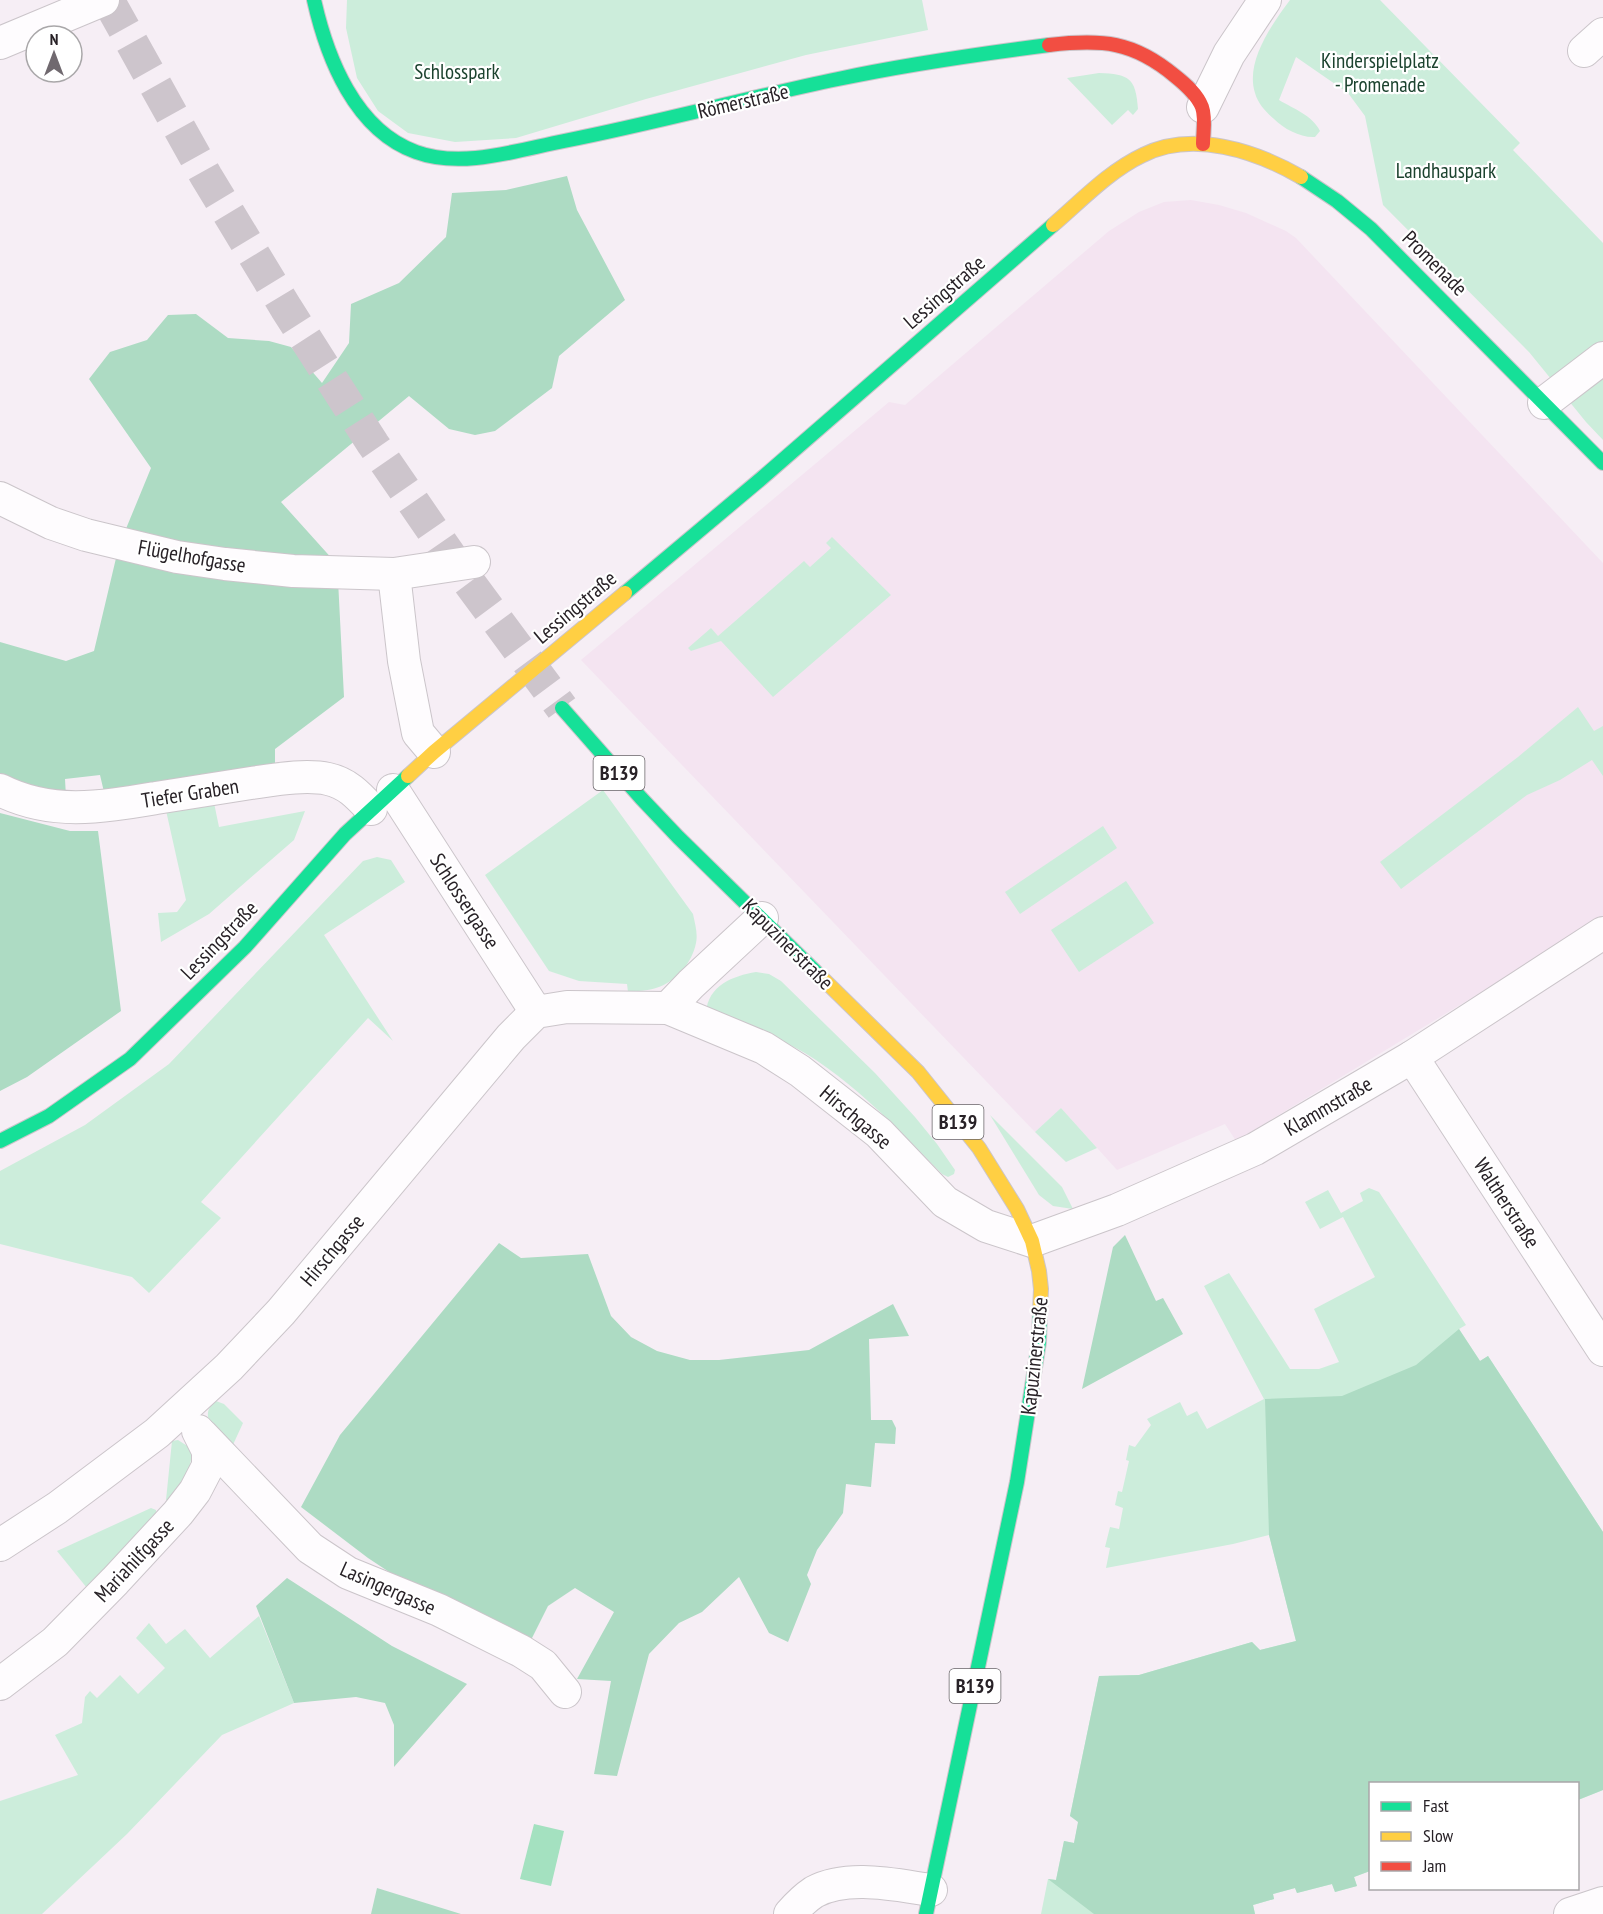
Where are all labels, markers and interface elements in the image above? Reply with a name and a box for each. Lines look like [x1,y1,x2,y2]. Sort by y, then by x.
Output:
north arrow [24,24,84,84]
text: N [50,29,58,49]
park label: Kinderspielplatz - Promenade [1321,47,1439,98]
park label: Schlosspark [414,58,500,85]
street label: Römerstraße [695,77,791,125]
park label: Landhauspark [1396,157,1496,184]
street label: Promenade [1397,225,1473,301]
street label: Lessingstraße [898,249,990,335]
street label: Flügelhofgasse [136,533,248,579]
street label: Lessingstraße [528,565,622,649]
road number: B139 [594,756,644,790]
street label: Tiefer Graben [139,772,241,814]
street label: Schlossergasse [424,848,506,954]
street label: Kapuzinerstraße [737,893,839,995]
street label: Lessingstraße [175,895,263,985]
street label: Klammstraße [1279,1070,1377,1142]
street label: Hirschgasse [814,1079,898,1155]
road number: B139 [932,1105,984,1139]
street label: Waltherstraße [1468,1153,1546,1253]
street label: Hirschgasse [294,1208,370,1292]
street label: Kapuzinerstraße [1014,1296,1054,1416]
street label: Mariahilfgasse [88,1512,180,1608]
street label: Lasingergasse [336,1555,440,1621]
road number: B139 [950,1669,1000,1703]
legend [1369,1782,1579,1890]
text: Fast [1423,1794,1449,1817]
text: Slow [1423,1824,1454,1847]
text: Jam [1422,1854,1446,1877]

